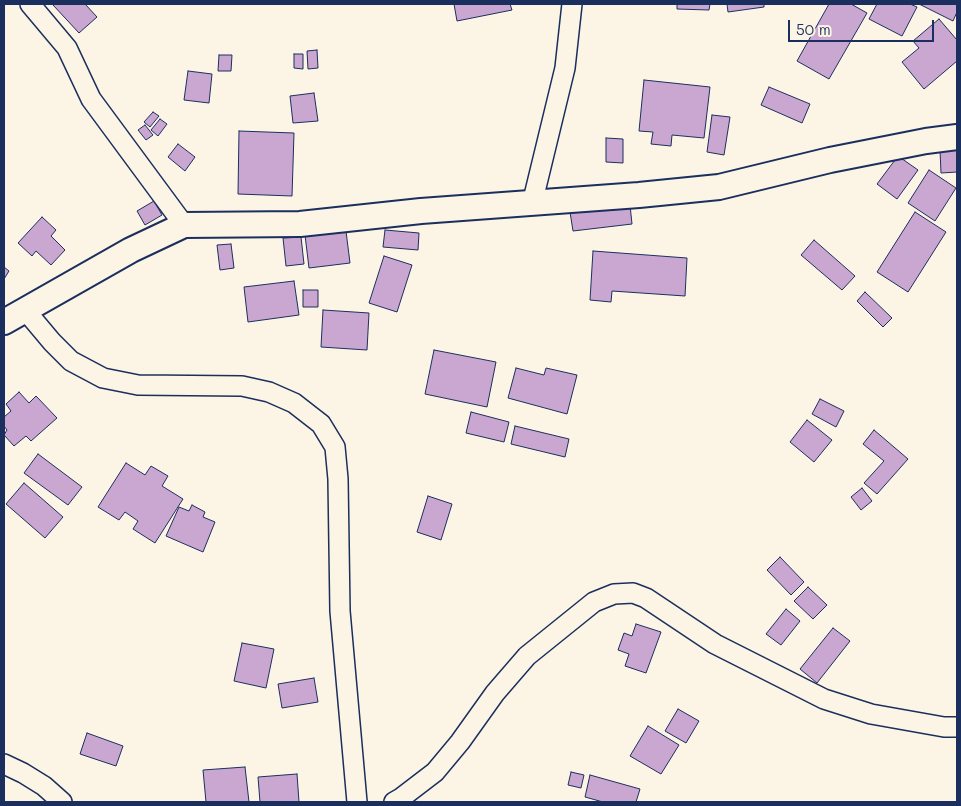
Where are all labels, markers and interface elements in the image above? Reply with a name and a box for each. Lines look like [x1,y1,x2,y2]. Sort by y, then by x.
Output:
scale bar [791,10,937,42]
text: 50 m [796,19,831,39]

